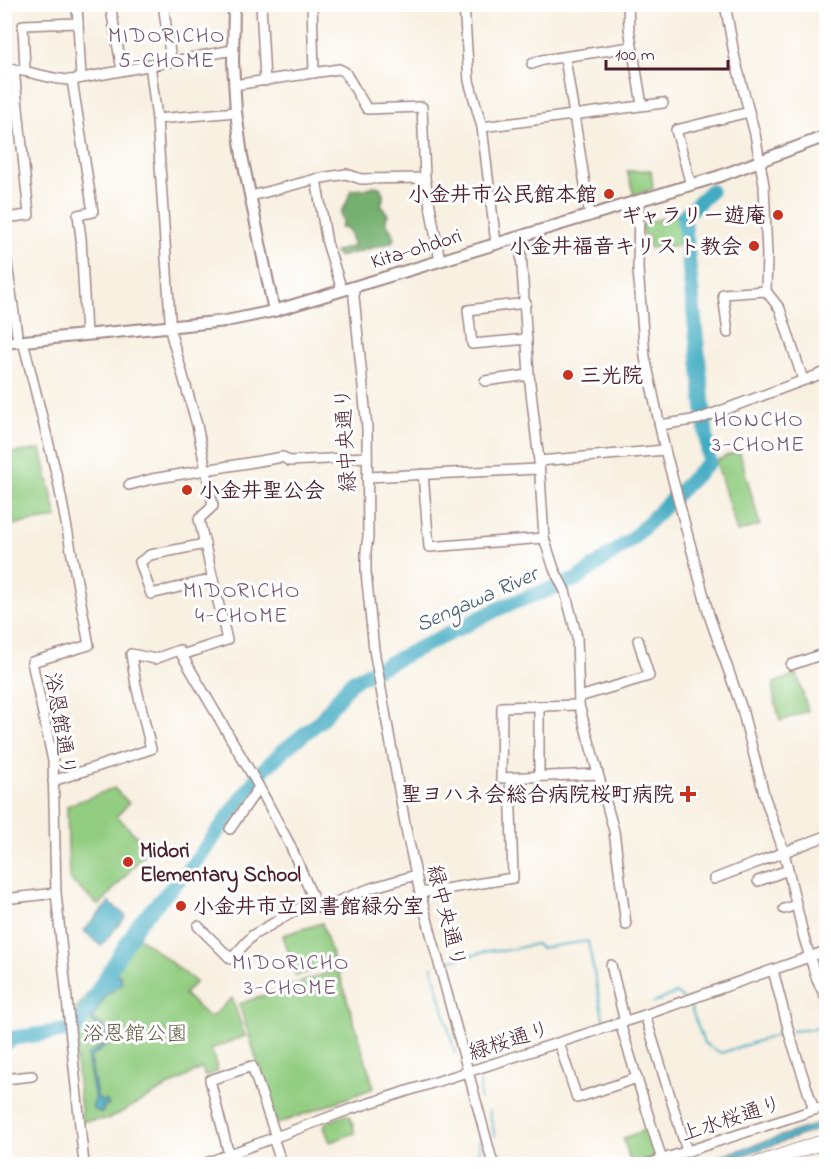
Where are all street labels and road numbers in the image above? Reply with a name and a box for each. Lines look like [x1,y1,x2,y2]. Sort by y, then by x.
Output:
street label: Kita-ohdori [367,222,466,278]
street label: 緑中央通り [329,387,365,493]
street label: 浴恩館通り [36,670,82,779]
street label: 緑中央通り [418,862,472,971]
street label: 緑桜通り [465,1015,554,1069]
street label: 上水桜通り [677,1089,786,1150]

